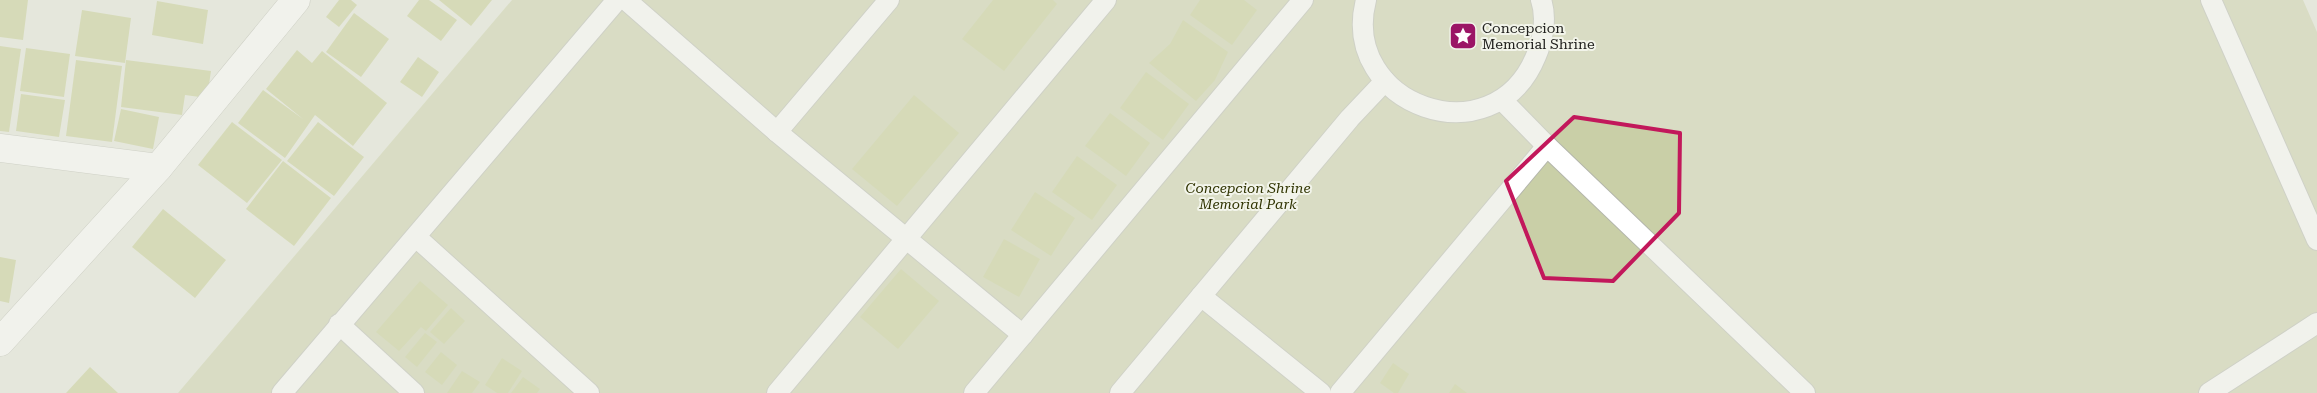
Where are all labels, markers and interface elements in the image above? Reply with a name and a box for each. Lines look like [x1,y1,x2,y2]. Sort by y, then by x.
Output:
place label: Concepcion Memorial Shrine [1482,20,1595,52]
place icon: Concepcion Memorial Shrine [1448,21,1478,51]
park label: Concepcion Shrine Memorial Park [1185,180,1311,212]

